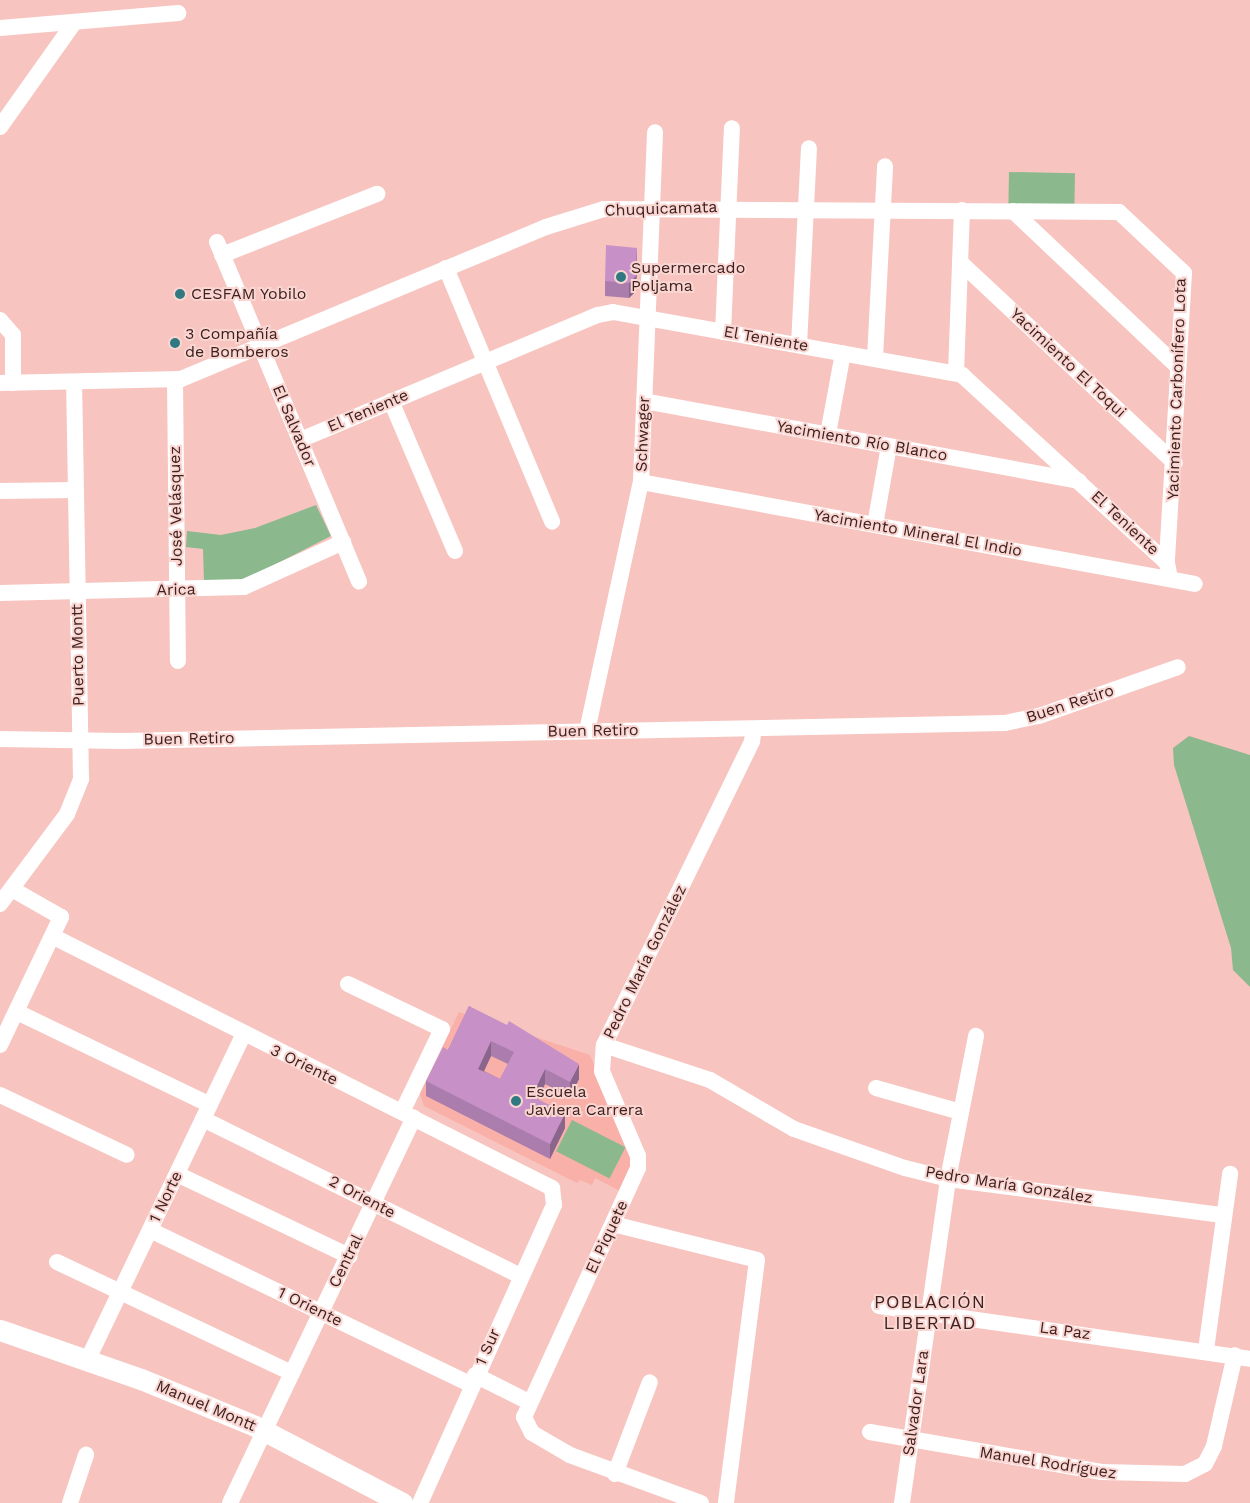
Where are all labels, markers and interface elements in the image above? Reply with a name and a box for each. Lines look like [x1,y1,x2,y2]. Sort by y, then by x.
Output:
street label: Chuquicamata [604,197,718,221]
place label: Supermercado Poljama [631,258,745,296]
marker: Supermercado Poljama [615,271,627,283]
street label: Yacimiento Carbonífero Lota [1164,278,1190,500]
place label: CESFAM Yobilo [191,284,307,304]
marker: CESFAM Yobilo [173,287,187,301]
street label: Yacimiento El Toqui [1006,304,1130,422]
street label: El Teniente [722,322,810,356]
place label: 3 Compañía de Bomberos [185,324,289,362]
marker: 3 Compañía de Bomberos [169,337,181,349]
street label: El Salvador [268,382,320,470]
street label: El Teniente [324,385,412,437]
street label: Schwager [632,396,654,472]
street label: Yacimiento Río Blanco [775,417,949,465]
street label: José Velásquez [165,446,187,566]
street label: El Teniente [1087,486,1163,560]
street label: Yacimiento Mineral El Indio [812,505,1024,561]
street label: Arica [156,580,196,600]
street label: Puerto Montt [68,604,88,706]
street label: Buen Retiro [1024,681,1116,727]
street label: Buen Retiro [547,721,639,741]
street label: Buen Retiro [143,729,235,749]
street label: Pedro María González [599,882,691,1042]
street label: 3 Oriente [267,1040,341,1090]
place label: Escuela Javiera Carrera [526,1082,644,1120]
marker: Escuela Javiera Carrera [510,1095,522,1107]
street label: Pedro María González [924,1162,1094,1208]
street label: 1 Norte [145,1168,187,1226]
street label: 2 Oriente [326,1172,398,1222]
street label: El Piquete [582,1197,632,1277]
street label: Central [325,1231,367,1291]
street label: 1 Oriente [275,1283,345,1331]
district label: POBLACIÓN LIBERTAD [873,1292,987,1335]
street label: La Paz [1038,1318,1092,1344]
street label: 1 Sur [471,1326,505,1368]
street label: Salvador Lara [899,1349,933,1457]
street label: Manuel Montt [153,1376,259,1436]
street label: Manuel Rodríguez [978,1443,1118,1483]

